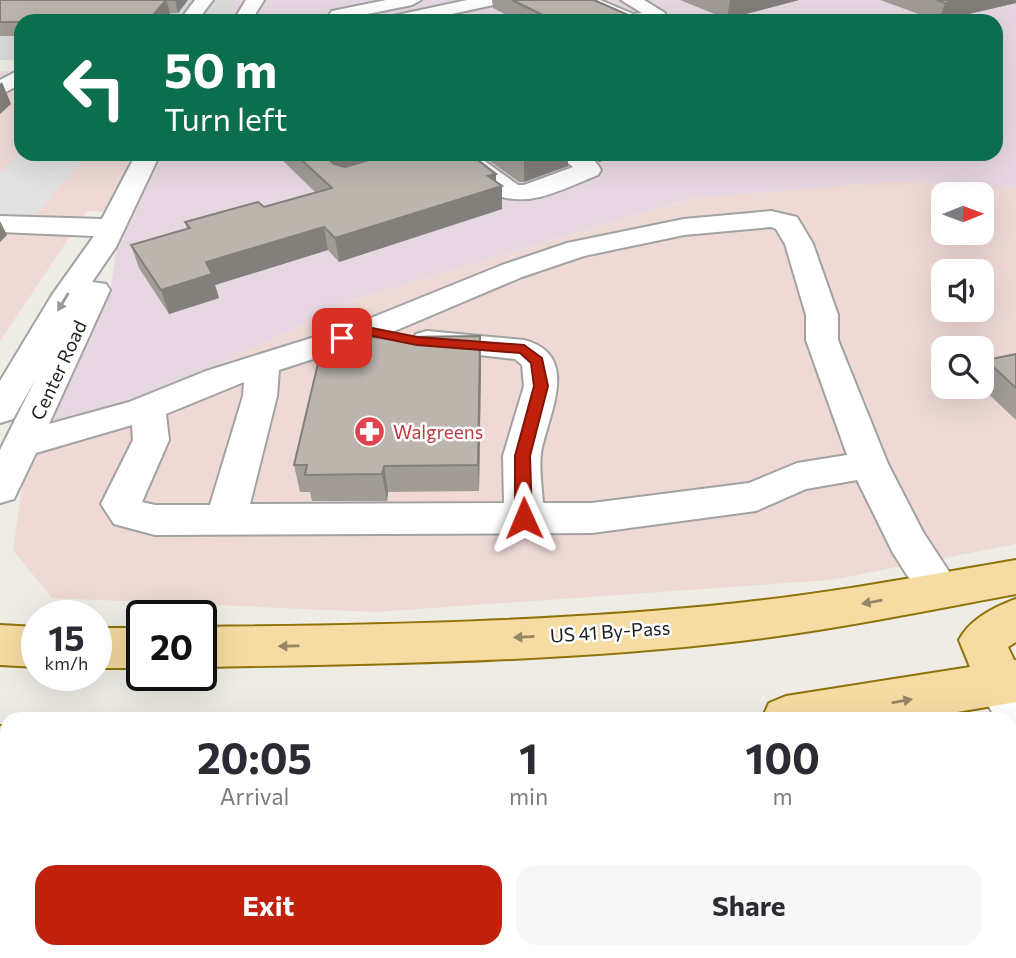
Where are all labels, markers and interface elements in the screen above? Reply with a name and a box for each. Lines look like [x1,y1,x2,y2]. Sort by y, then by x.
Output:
text: 50 m [164,38,277,98]
icon: left [49,42,140,133]
text: Turn left [164,98,288,138]
north arrow [931,182,994,245]
map controls [931,182,994,399]
button: sound [931,259,994,322]
one-way arrow [56,293,69,312]
pin [312,308,372,368]
street label: Center Road [25,317,91,423]
icon: arrive [323,319,361,357]
button: search [931,336,994,399]
pharmacy icon: Walgreens [353,414,387,448]
place label: Walgreens [393,420,483,443]
position arrow [487,481,561,555]
one-way arrow [861,597,883,608]
speed limit sign: 20 [126,600,217,691]
text: 15 [48,615,85,658]
street label: US 41 By-Pass [549,615,671,647]
one-way arrow [513,632,535,643]
one-way arrow [278,641,300,652]
text: km/h [45,652,88,674]
one-way arrow [891,695,913,706]
text: 20:05 [197,731,312,783]
text: 1 [519,731,538,783]
text: 100 [745,731,820,783]
text: Arrival [220,782,289,810]
text: min [509,782,548,810]
text: m [773,782,793,810]
button: Exit [35,865,502,945]
button: Share [516,865,982,945]

